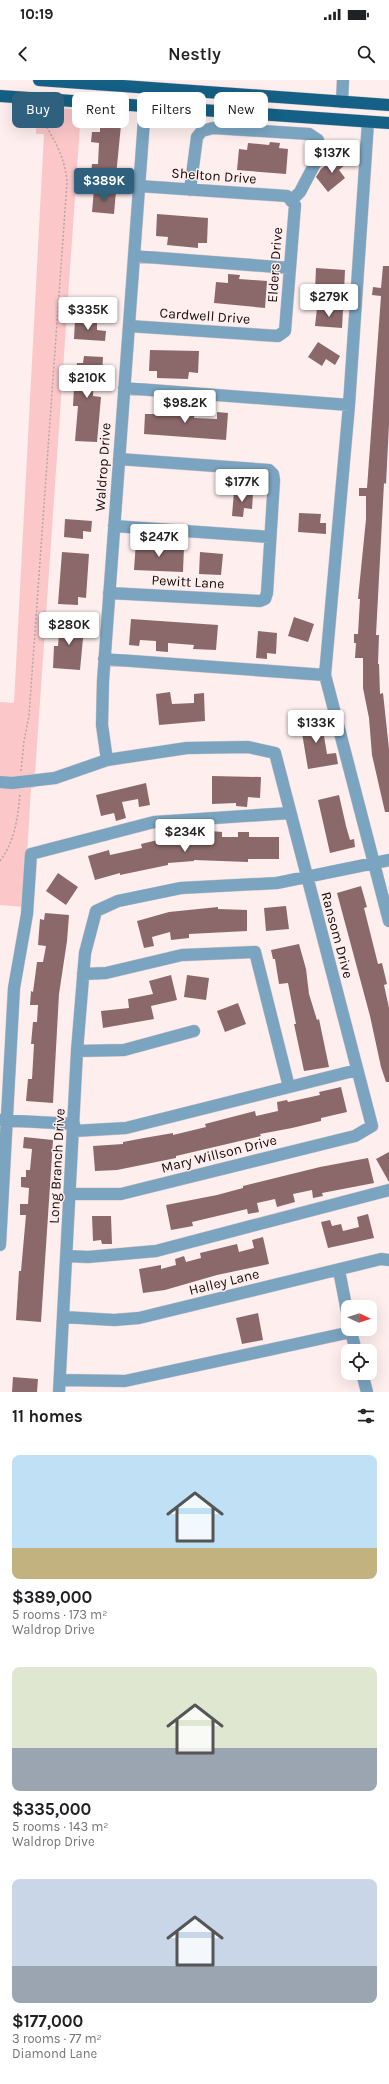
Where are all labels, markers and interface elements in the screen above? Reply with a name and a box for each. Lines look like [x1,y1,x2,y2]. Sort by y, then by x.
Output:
text: 10:19 [20,5,53,23]
icon: back [12,43,34,65]
text: Nestly [168,43,221,65]
icon: search [355,43,377,65]
chip: Buy [12,92,64,128]
chip: Rent [72,92,129,128]
chip: Filters [137,92,206,128]
chip: New [214,92,268,128]
pin: $137K [304,140,360,174]
text: $137K [314,145,350,160]
street label: Shelton Drive [171,165,257,187]
pin: $389K [76,168,132,202]
text: $389K [83,173,125,188]
street label: Elders Drive [264,227,286,303]
pin: $279K [301,284,357,318]
text: $279K [309,289,349,304]
pin: $335K [60,297,116,331]
text: $335K [67,302,109,317]
street label: Cardwell Drive [159,304,251,328]
pin: $210K [59,365,115,399]
text: $210K [68,370,106,385]
pin: $98.2K [152,390,218,424]
text: $98.2K [163,395,207,410]
street label: Waldrop Drive [91,422,115,512]
pin: $177K [214,469,270,503]
text: $177K [224,474,260,489]
pin: $247K [131,524,187,558]
text: $247K [139,529,179,544]
street label: Pewitt Lane [151,572,225,592]
pin: $280K [41,612,97,646]
text: $280K [48,617,90,632]
pin: $133K [288,710,344,744]
text: $133K [297,715,335,730]
pin: $234K [157,819,213,853]
text: $234K [164,824,206,839]
street label: Ransom Drive [317,890,357,980]
street label: Long Branch Drive [45,1108,69,1224]
street label: Mary Willson Drive [159,1131,279,1177]
street label: Halley Lane [187,1265,261,1299]
north arrow [341,1300,377,1336]
map controls [341,1300,377,1380]
button: locate [341,1344,377,1380]
icon: filters [355,1405,377,1427]
text: 11 homes [12,1406,83,1426]
icon: home [159,1481,231,1553]
text: $389,000 [12,1587,92,1607]
text: 5 rooms · 173 m² [12,1607,107,1622]
text: Waldrop Drive [12,1622,95,1637]
icon: home [159,1693,231,1765]
text: $335,000 [12,1799,91,1819]
text: 5 rooms · 143 m² [12,1819,109,1834]
text: Waldrop Drive [12,1834,95,1849]
icon: home [159,1905,231,1977]
text: $177,000 [12,2011,83,2031]
text: 3 rooms · 77 m² [12,2031,102,2046]
text: Diamond Lane [12,2046,97,2061]

